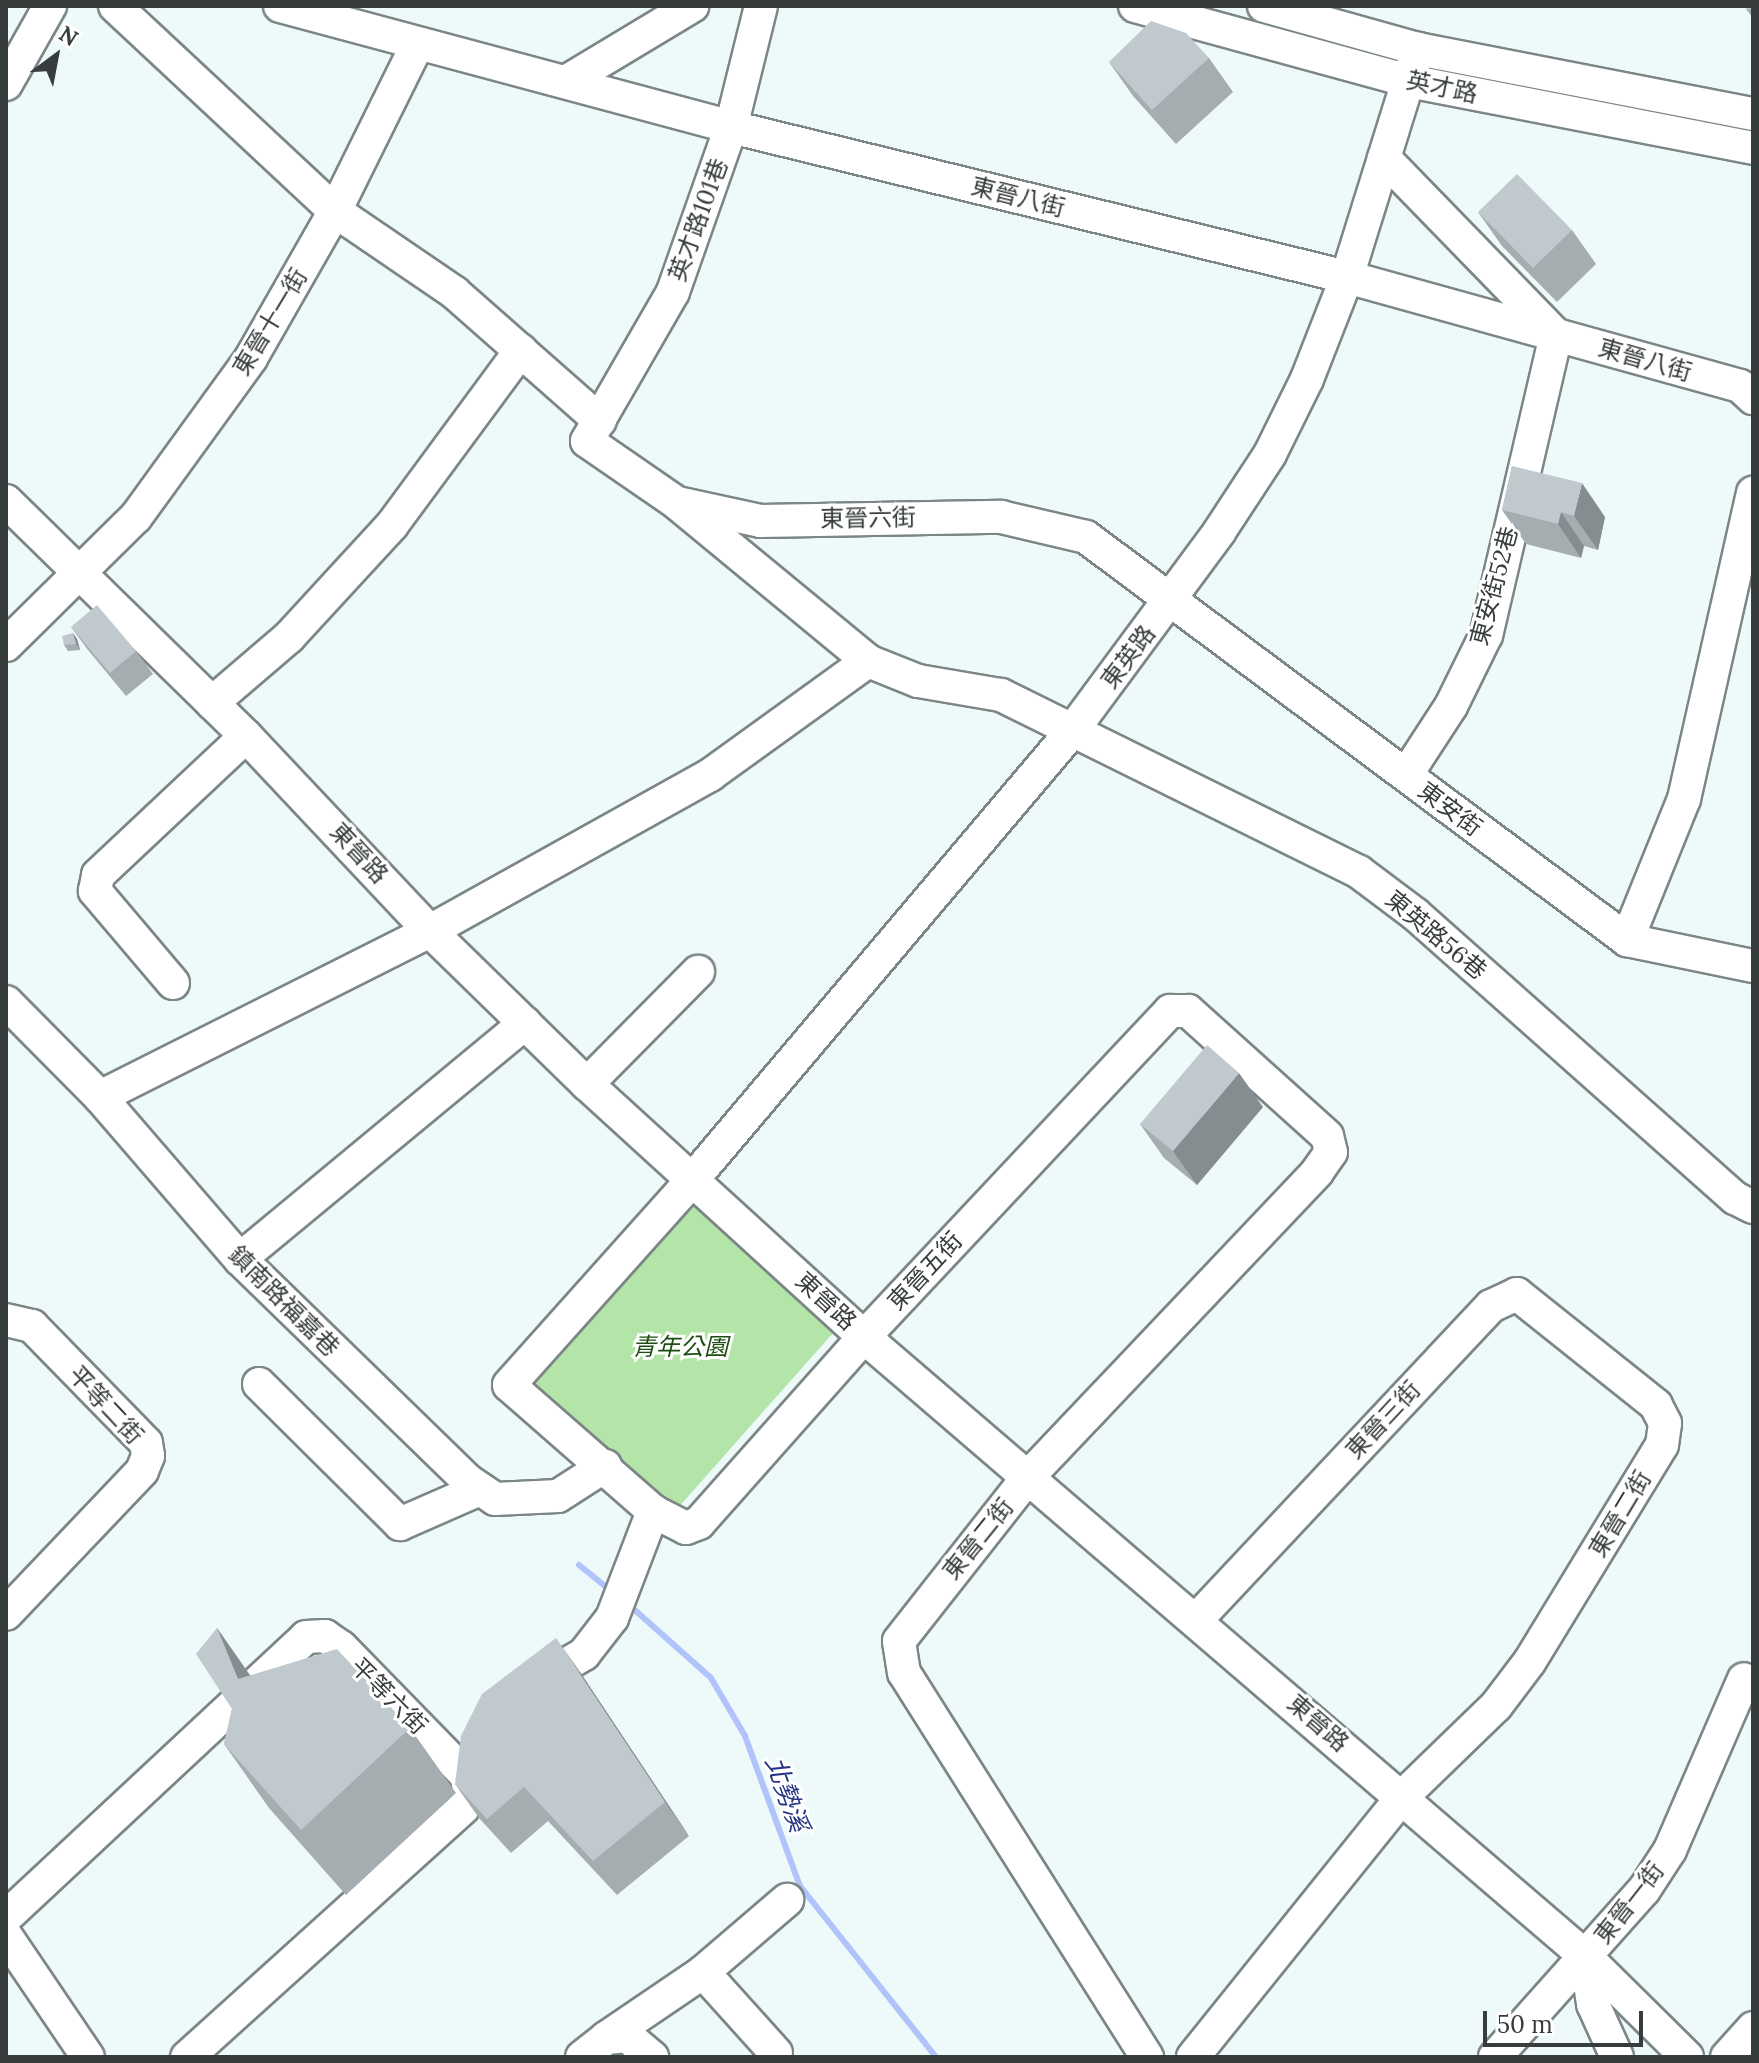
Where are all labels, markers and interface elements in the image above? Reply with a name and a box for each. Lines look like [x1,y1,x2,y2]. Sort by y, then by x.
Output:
north arrow [16,16,96,96]
text: N [54,19,83,52]
street label: 英才路 [1404,65,1480,109]
street label: 英才路101巷 [663,155,733,285]
street label: 東晉八街 [968,171,1068,223]
street label: 東晉十一街 [227,263,313,381]
street label: 東晉八街 [1595,333,1695,387]
street label: 東晉六街 [820,503,916,533]
street label: 東安街52巷 [1464,523,1524,649]
street label: 東英路 [1095,620,1161,694]
street label: 東安街 [1413,776,1487,842]
street label: 東晉路 [324,817,394,889]
street label: 東英路56巷 [1380,884,1492,986]
street label: 東晉五街 [882,1226,968,1316]
street label: 鎮南路福嘉巷 [223,1240,345,1362]
street label: 東晉路 [790,1266,862,1336]
park label: 青年公園 [632,1333,728,1361]
street label: 平等二街 [63,1360,149,1450]
street label: 東晉三街 [1340,1375,1426,1465]
street label: 東晉二街 [1583,1465,1657,1563]
street label: 東晉二街 [937,1493,1019,1585]
street label: 平等六街 [345,1652,433,1740]
street label: 東晉路 [1281,1689,1355,1757]
water label: 北勢溪 [759,1752,815,1836]
street label: 東晉一街 [1588,1856,1670,1950]
scale bar [1487,1995,1647,2045]
text: 50 m [1497,2009,1553,2040]

